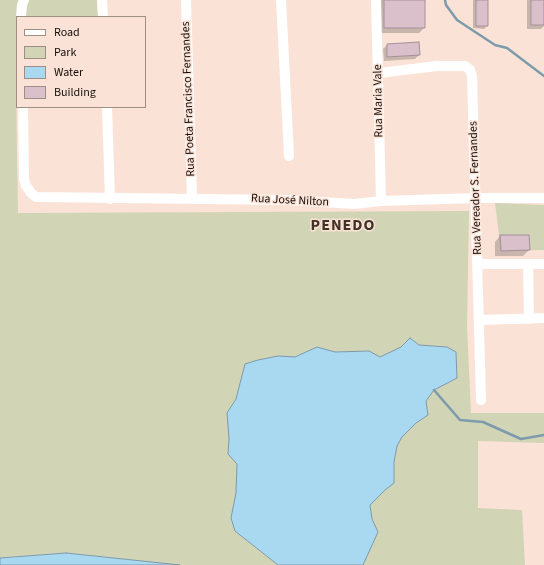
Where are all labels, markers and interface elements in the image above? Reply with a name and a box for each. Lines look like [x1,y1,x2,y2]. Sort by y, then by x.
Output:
legend [16,16,146,108]
street label: Rua Poeta Francisco Fernandes [179,21,199,177]
text: Road [54,24,80,41]
text: Park [54,44,76,61]
text: Water [54,64,83,81]
street label: Rua Maria Vale [371,64,387,138]
text: Building [54,84,96,101]
street label: Rua Vereador S. Fernandes [466,121,486,255]
street label: Rua José Nilton [251,192,329,210]
district label: PENEDO [311,216,375,236]

